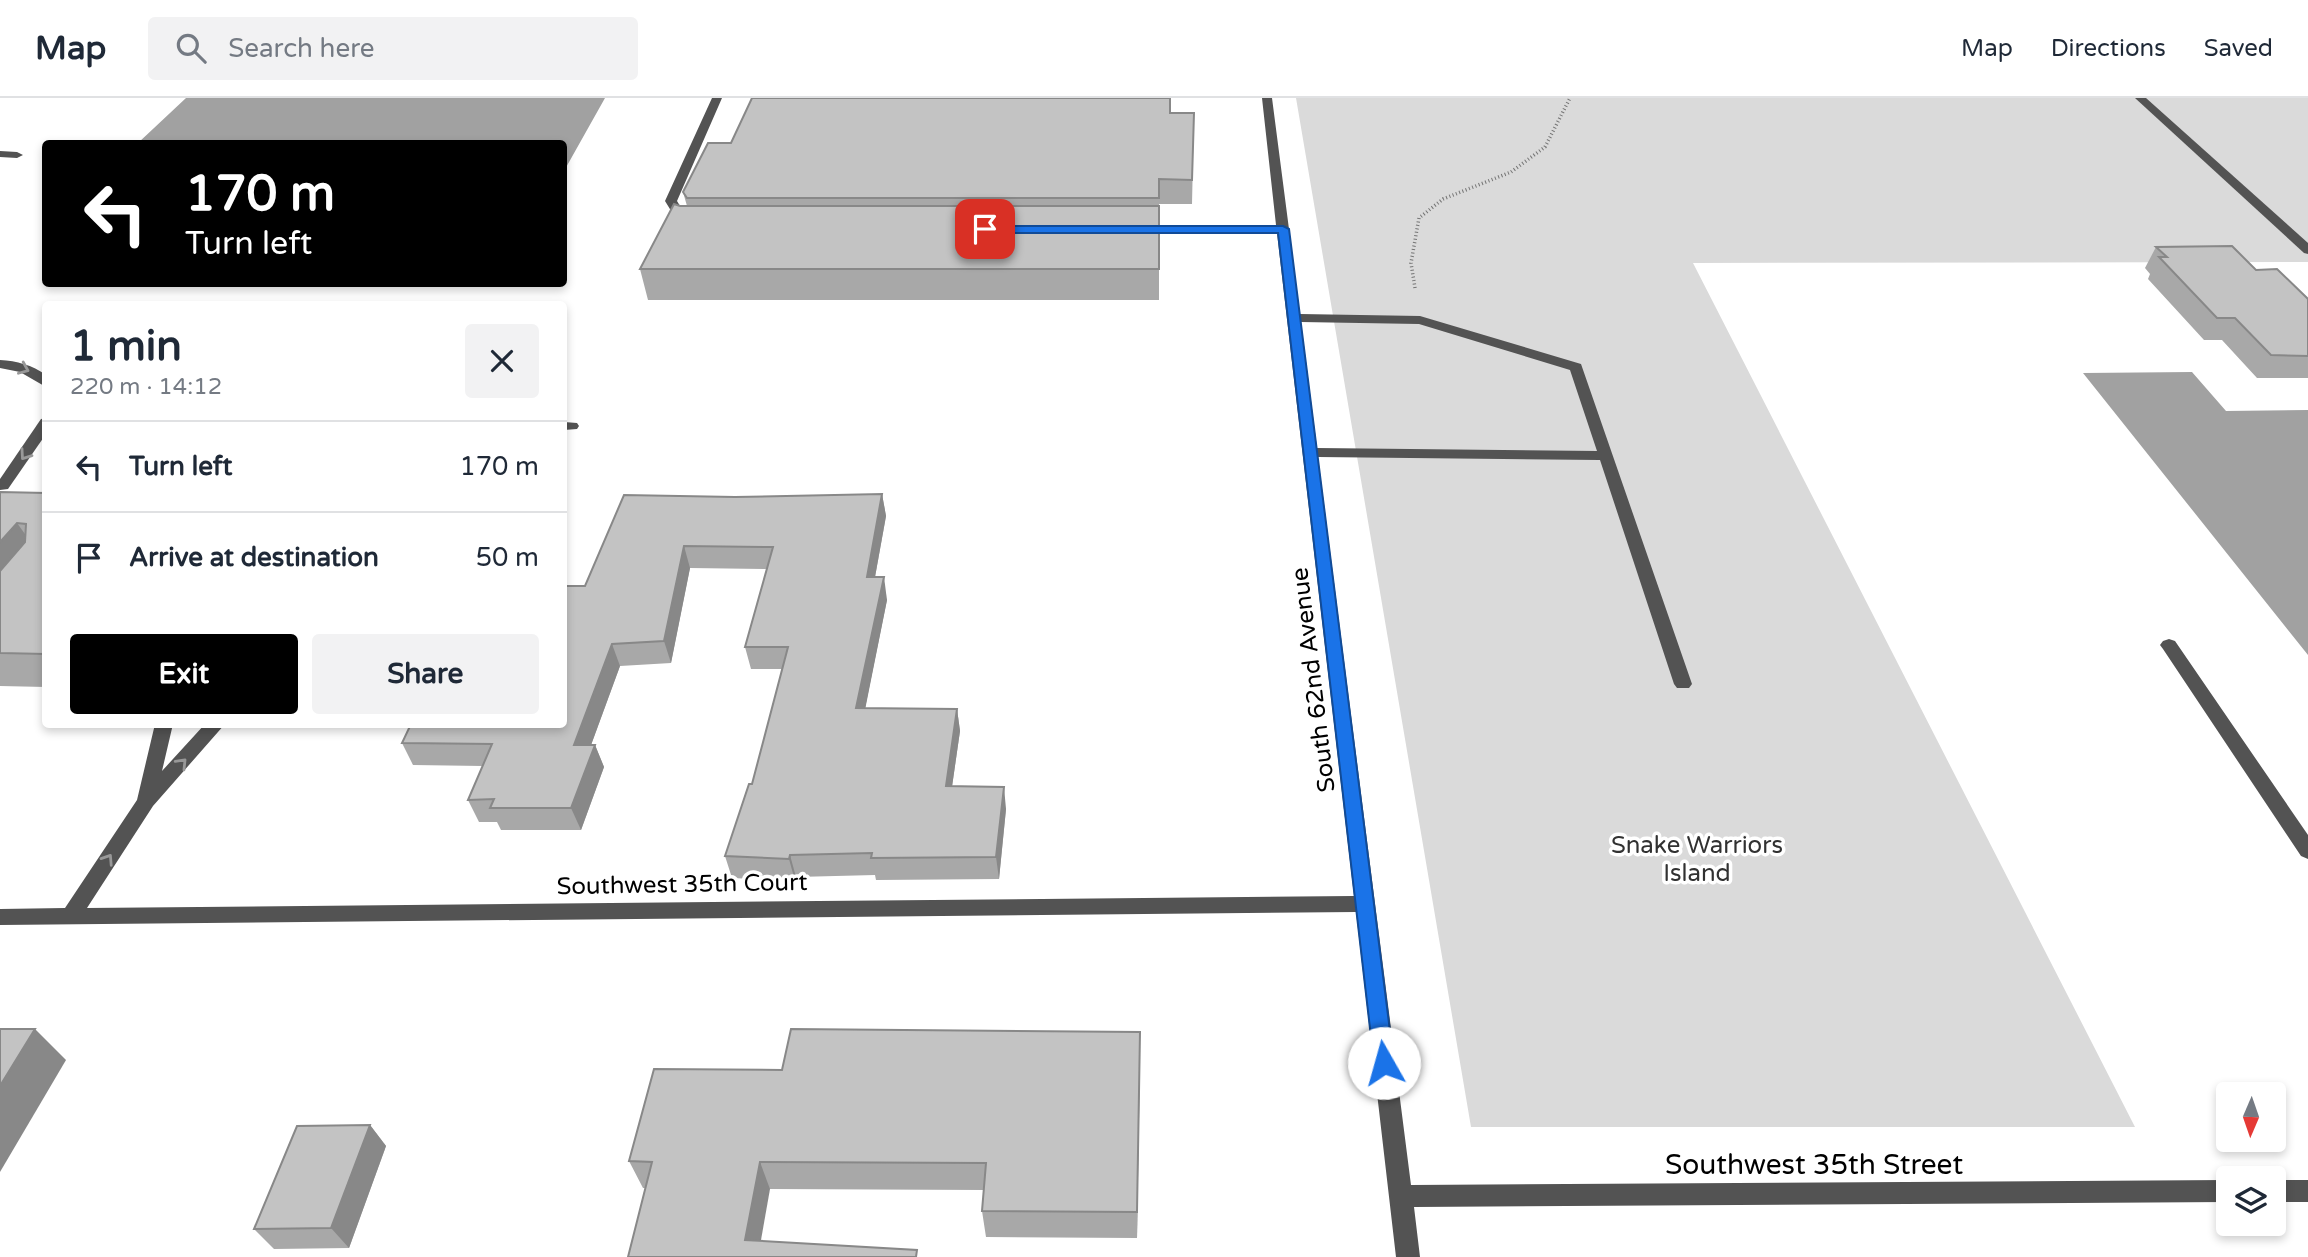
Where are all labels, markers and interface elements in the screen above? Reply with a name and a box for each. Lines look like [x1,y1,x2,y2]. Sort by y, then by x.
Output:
search box [148,17,638,80]
text: Map [35,29,106,68]
icon: search [172,29,210,67]
text: Search here [228,33,374,64]
text: Map [1961,34,2013,63]
text: Directions [2051,34,2166,63]
text: Saved [2204,34,2273,63]
text: 170 m [185,165,335,224]
icon: left [70,168,161,259]
pin [955,199,1015,259]
icon: arrive [966,210,1004,248]
text: Turn left [185,225,312,263]
text: 1 min [70,321,182,372]
button: close [465,324,539,398]
one-way arrow [18,361,30,375]
text: 220 m · 14:12 [70,373,222,401]
one-way arrow [21,447,33,460]
icon: left [70,448,108,486]
text: Turn left [129,451,232,482]
text: 170 m [459,451,539,482]
icon: arrive [70,539,108,577]
text: Arrive at destination [129,542,379,573]
text: 50 m [476,542,539,573]
street label: South 62nd Avenue [1285,566,1342,794]
button: Exit [70,634,298,714]
button: Share [312,634,539,714]
one-way arrow [173,758,186,771]
park label: Snake Warriors Island [1611,831,1783,888]
one-way arrow [100,853,113,866]
street label: Southwest 35th Court [556,868,808,901]
position arrow [1347,1026,1421,1100]
north arrow [2216,1082,2286,1152]
map controls [2216,1082,2286,1236]
street label: Southwest 35th Street [1665,1148,1963,1182]
button: layers [2216,1166,2286,1236]

